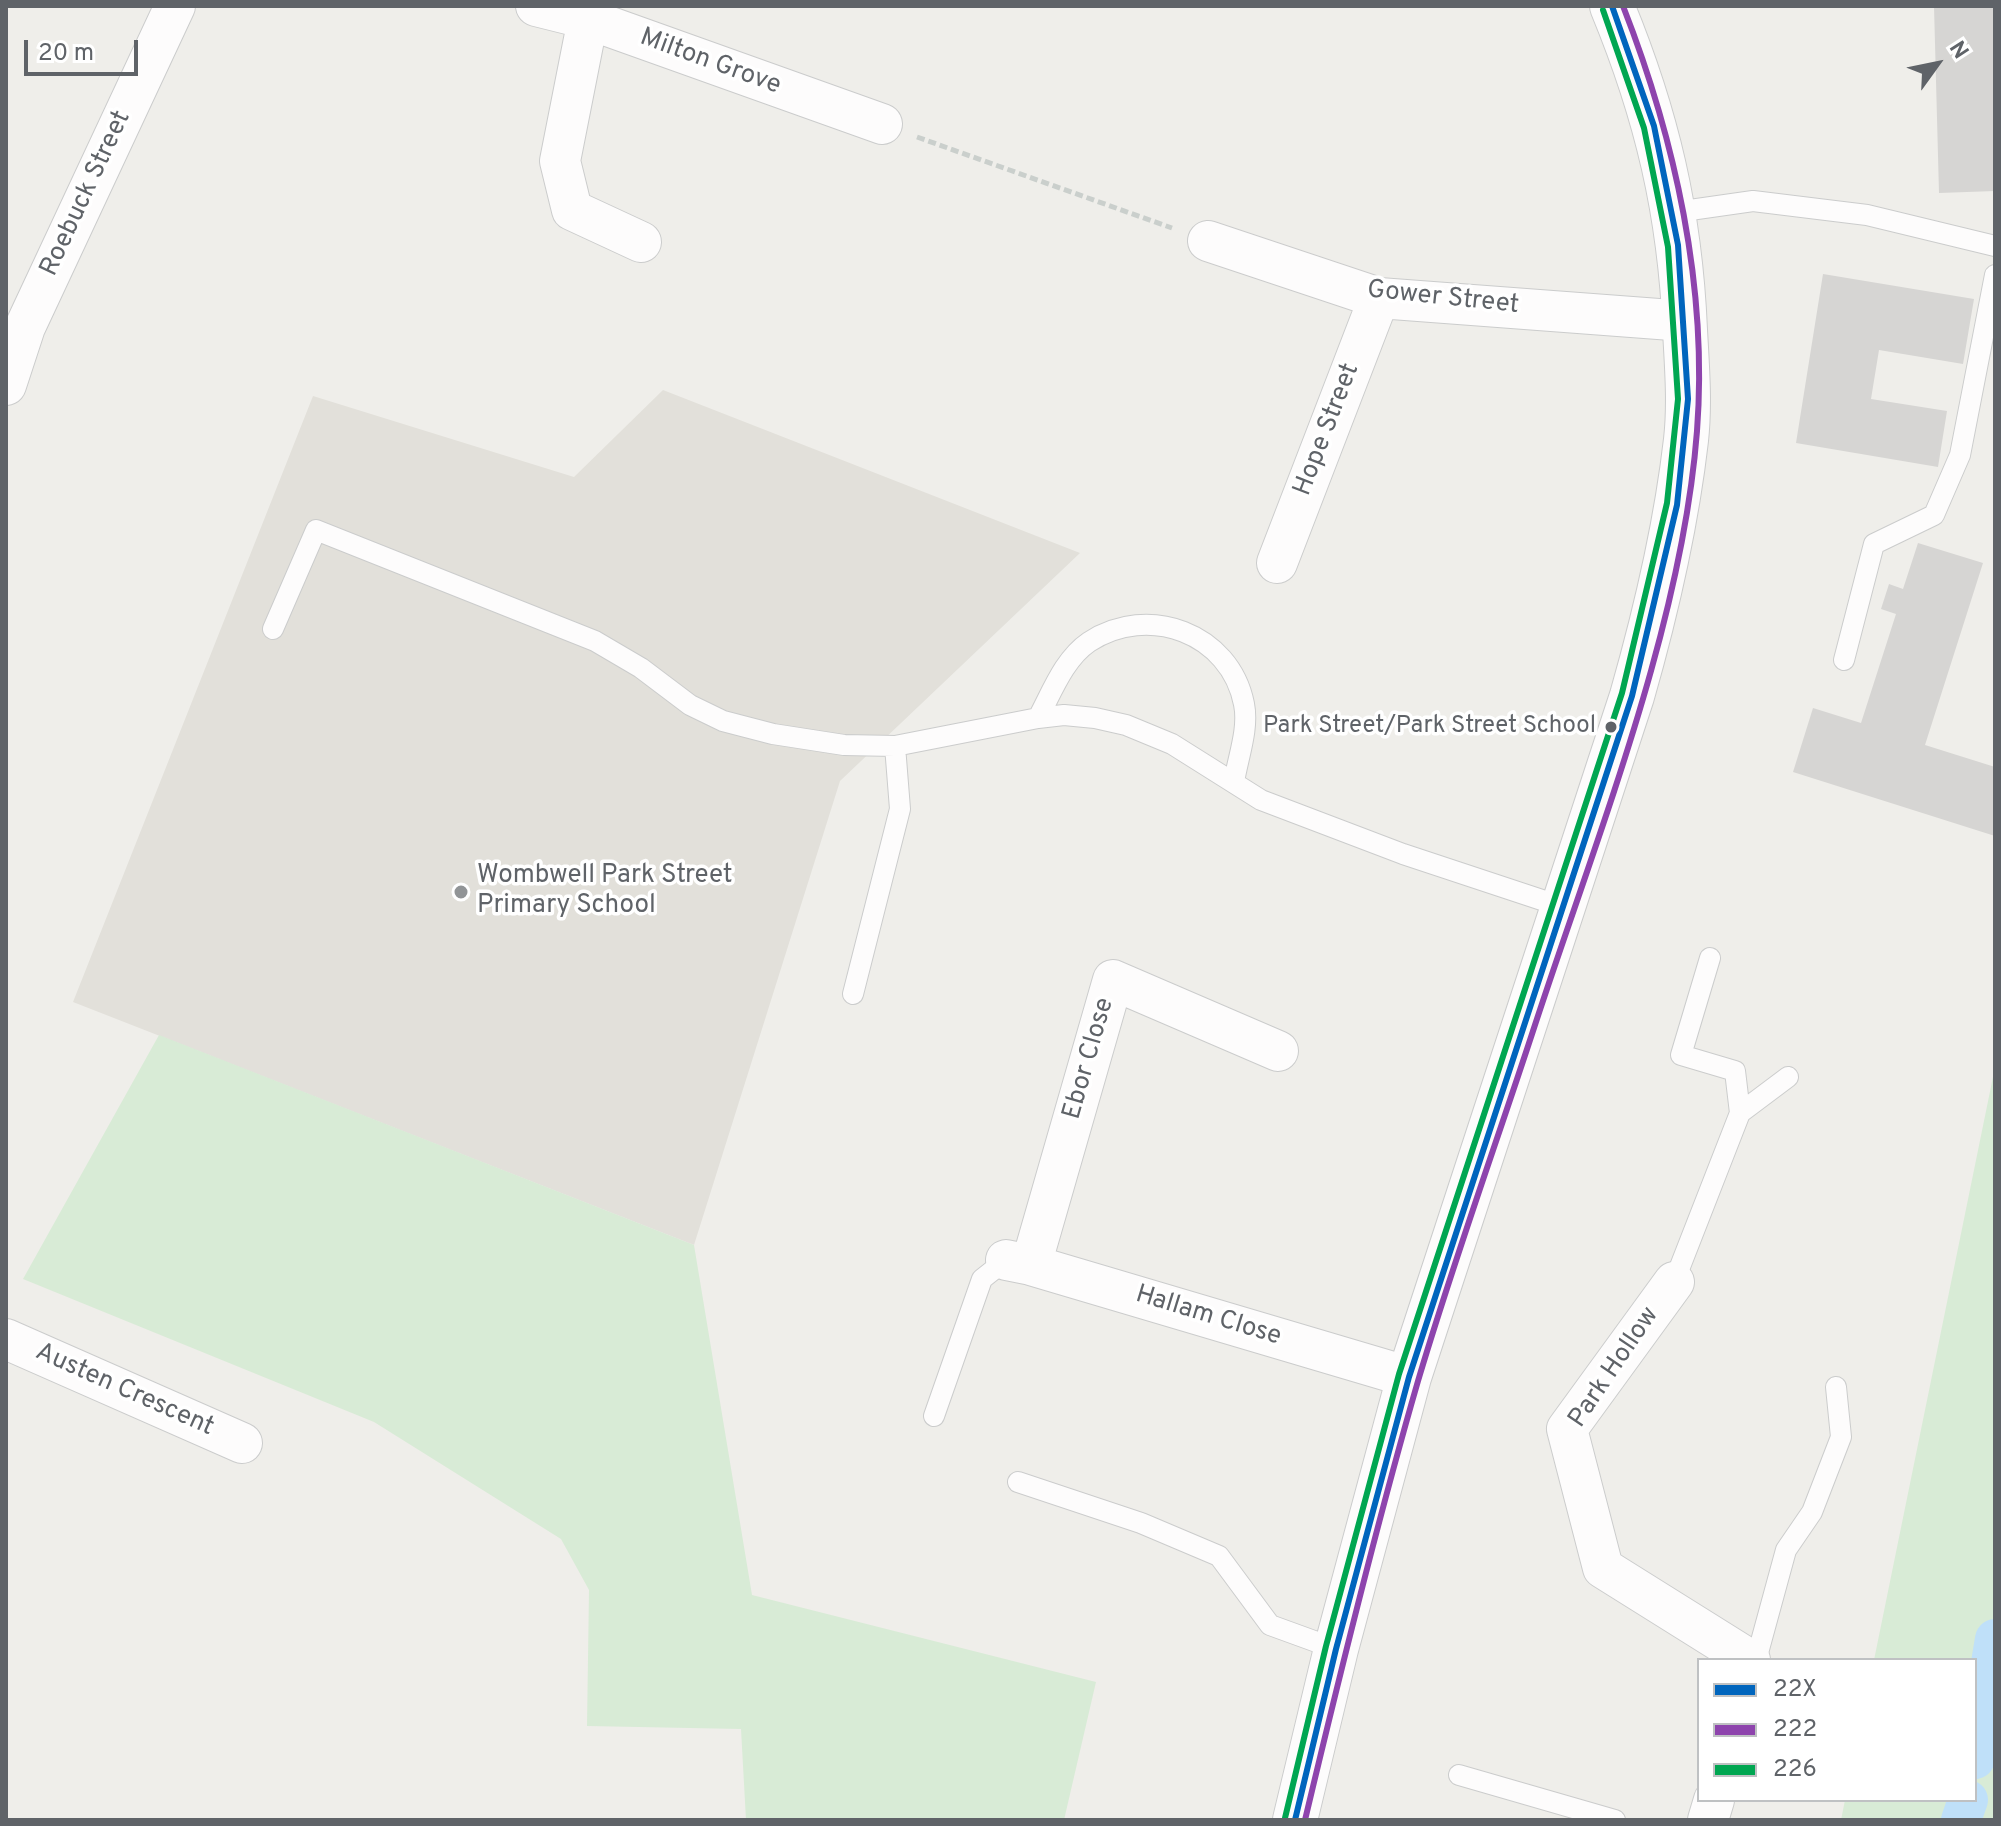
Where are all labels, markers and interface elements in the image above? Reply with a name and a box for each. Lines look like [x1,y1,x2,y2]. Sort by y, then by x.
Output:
street label: Milton Grove [635,23,785,103]
scale bar [28,24,142,74]
north arrow [1897,24,1977,104]
text: N [1942,37,1973,65]
text: 20 m [38,39,94,69]
street label: Roebuck Street [35,106,139,282]
street label: Gower Street [1366,276,1520,322]
street label: Hope Street [1288,359,1368,501]
place label: Park Street/Park Street School [1263,713,1596,741]
marker: Park Street/Park Street School [1603,719,1619,735]
place label: Wombwell Park Street Primary School [477,861,732,922]
marker: Wombwell Park Street Primary School [452,883,470,901]
street label: Ebor Close [1058,995,1122,1123]
street label: Hallam Close [1131,1280,1285,1354]
street label: Park Hollow [1563,1302,1667,1434]
street label: Austen Crescent [30,1338,218,1444]
legend [1697,1658,1977,1802]
text: 22X [1773,1675,1817,1705]
text: 222 [1773,1715,1817,1745]
text: 226 [1773,1755,1817,1785]

